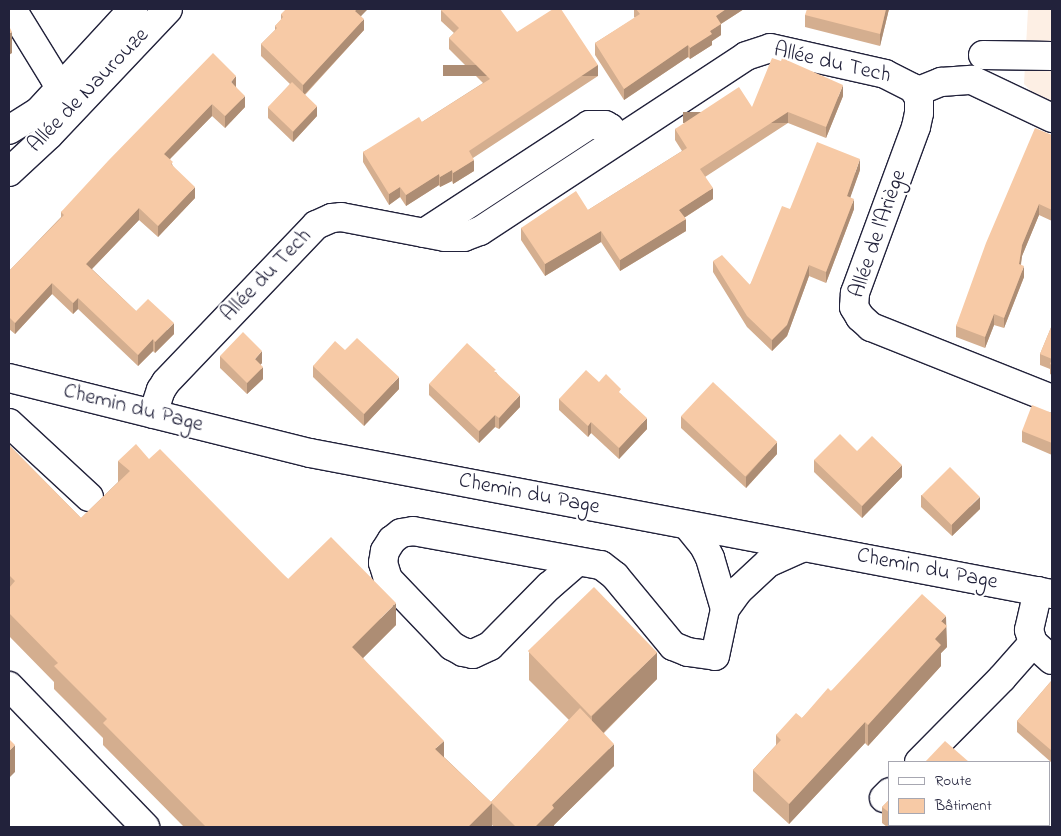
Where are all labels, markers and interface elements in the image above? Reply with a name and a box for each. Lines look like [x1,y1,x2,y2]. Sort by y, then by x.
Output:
street label: Allée de Naurouze [23,23,155,159]
street label: Allée du Tech [771,38,893,90]
street label: Allée de l'Ariège [845,166,913,302]
street label: Allée du Tech [216,224,318,328]
street label: Chemin du Page [60,379,206,439]
street label: Chemin du Page [456,468,602,522]
street label: Chemin du Page [854,543,1000,597]
legend [888,761,1051,826]
text: Route [935,770,971,792]
text: Bâtiment [935,795,992,817]

